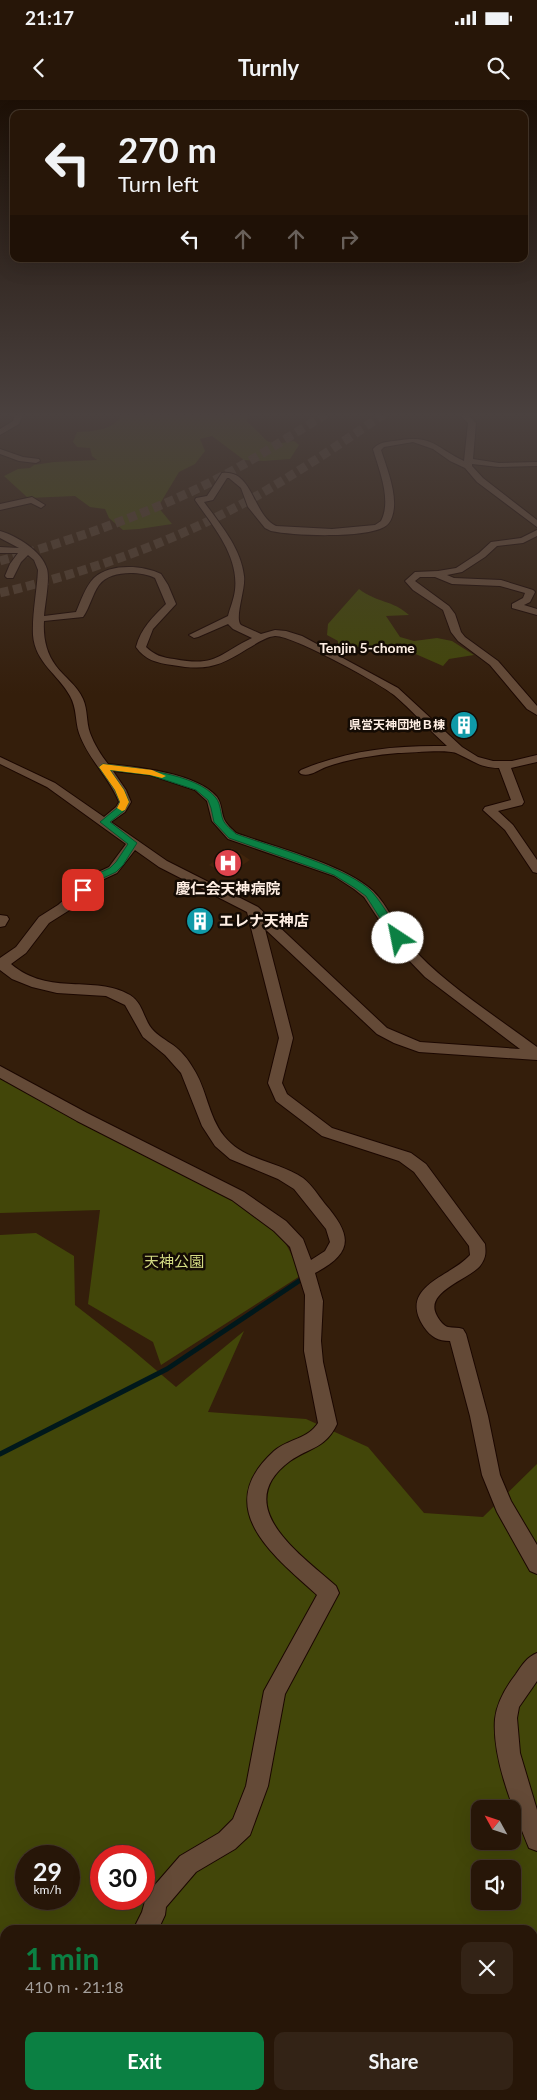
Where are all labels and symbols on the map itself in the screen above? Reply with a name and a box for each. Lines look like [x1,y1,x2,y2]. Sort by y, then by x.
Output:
district label: Tenjin 5-chome [319,639,415,656]
building icon: 県営天神団地Ｂ棟 [449,710,479,740]
place label: 県営天神団地Ｂ棟 [349,717,445,732]
hospital icon: 慶仁会天神病院 [213,848,243,878]
pin [62,869,104,911]
place label: 慶仁会天神病院 [175,879,281,897]
building icon: エレナ天神店 [185,906,215,936]
place label: エレナ天神店 [219,911,309,929]
position arrow [371,911,423,963]
park label: 天神公園 [144,1252,204,1270]
north arrow [471,1800,521,1850]
speed limit sign: 30 [90,1845,155,1910]

